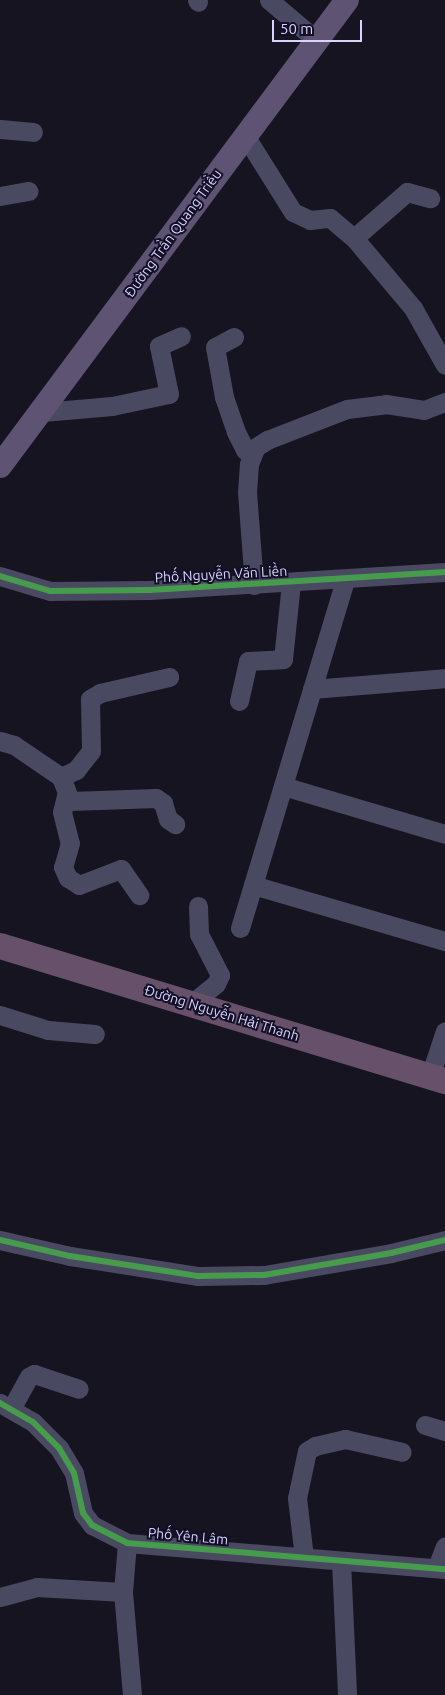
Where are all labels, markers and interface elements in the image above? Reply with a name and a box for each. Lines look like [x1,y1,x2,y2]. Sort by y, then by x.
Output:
scale bar [275,10,365,42]
text: 50 m [280,20,313,37]
street label: Đường Trần Quang Triều [121,166,225,300]
street label: Phố Nguyễn Văn Liền [154,562,288,586]
street label: Đường Nguyễn Hải Thanh [143,981,301,1045]
street label: Phố Yên Lâm [147,1524,229,1548]

